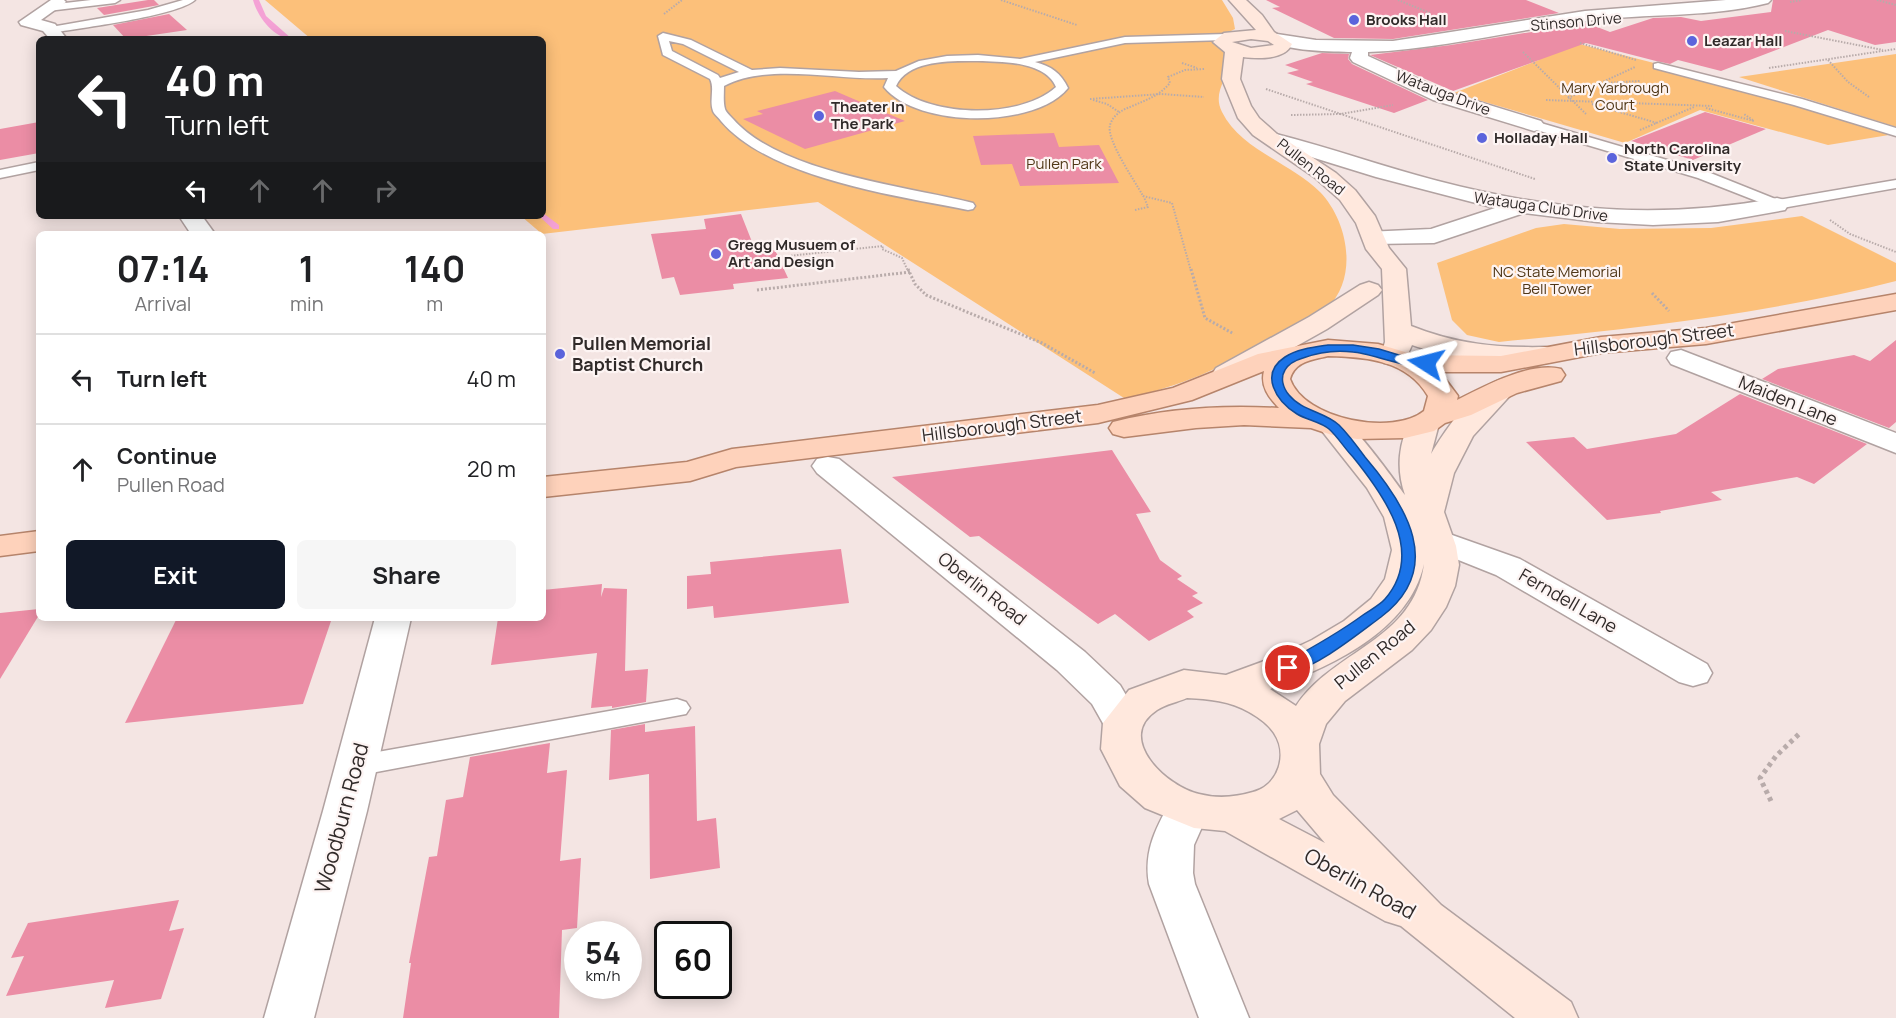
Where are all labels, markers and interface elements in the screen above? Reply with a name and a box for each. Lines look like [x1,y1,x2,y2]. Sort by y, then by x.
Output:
street label: Stinson Drive [1530,7,1623,36]
place label: Brooks Hall [1366,9,1447,30]
marker: Brooks Hall [1347,13,1361,27]
place label: Leazar Hall [1704,30,1783,51]
marker: Leazar Hall [1685,34,1699,48]
text: 40 m [165,51,264,109]
icon: left [66,60,144,138]
street label: Watauga Drive [1393,65,1494,120]
park label: Mary Yarbrough Court [1561,77,1669,115]
place label: Theater In The Park [831,96,905,134]
text: Turn left [165,106,269,143]
marker: Theater In The Park [812,109,826,123]
place label: Holladay Hall [1494,127,1588,148]
marker: Holladay Hall [1475,131,1489,145]
street label: Pullen Road [1273,133,1350,200]
place label: North Carolina State University [1624,138,1742,176]
marker: North Carolina State University [1605,151,1619,165]
park label: Pullen Park [1026,153,1102,174]
icon: left [180,174,213,207]
icon: ahead [243,174,276,207]
icon: ahead [306,174,339,207]
icon: right [369,174,402,207]
street label: Watauga Club Drive [1473,187,1610,226]
place label: Gregg Musuem of Art and Design [728,234,856,272]
text: 07:14 [117,244,209,293]
text: 1 [299,244,315,293]
text: 140 [404,244,465,293]
marker: Gregg Musuem of Art and Design [709,247,723,261]
park label: NC State Memorial Bell Tower [1493,261,1621,299]
text: Arrival [134,290,192,317]
text: min [290,290,324,317]
text: m [426,290,443,317]
street label: Hillsborough Street [1572,317,1735,361]
place label: Pullen Memorial Baptist Church [572,331,711,376]
position arrow [1394,331,1458,395]
marker: Pullen Memorial Baptist Church [553,347,567,361]
icon: left [66,363,99,396]
text: Turn left [117,364,207,394]
text: 40 m [467,364,516,394]
street label: Maiden Lane [1735,369,1841,431]
street label: Hillsborough Street [920,403,1083,447]
text: Continue [117,441,217,471]
icon: ahead [66,453,99,486]
text: 20 m [467,454,516,484]
text: Pullen Road [117,471,225,498]
button: Exit [66,540,285,609]
button: Share [297,540,516,609]
street label: Oberlin Road [933,546,1032,630]
street label: Ferndell Lane [1515,562,1622,638]
street label: Pullen Road [1329,614,1420,694]
pin [1262,642,1313,693]
icon: arrive [1271,651,1304,684]
street label: Woodburn Road [308,739,375,896]
street label: Oberlin Road [1300,841,1421,925]
speed limit sign: 60 [654,921,732,999]
text: 54 [585,932,621,973]
text: km/h [586,965,620,986]

